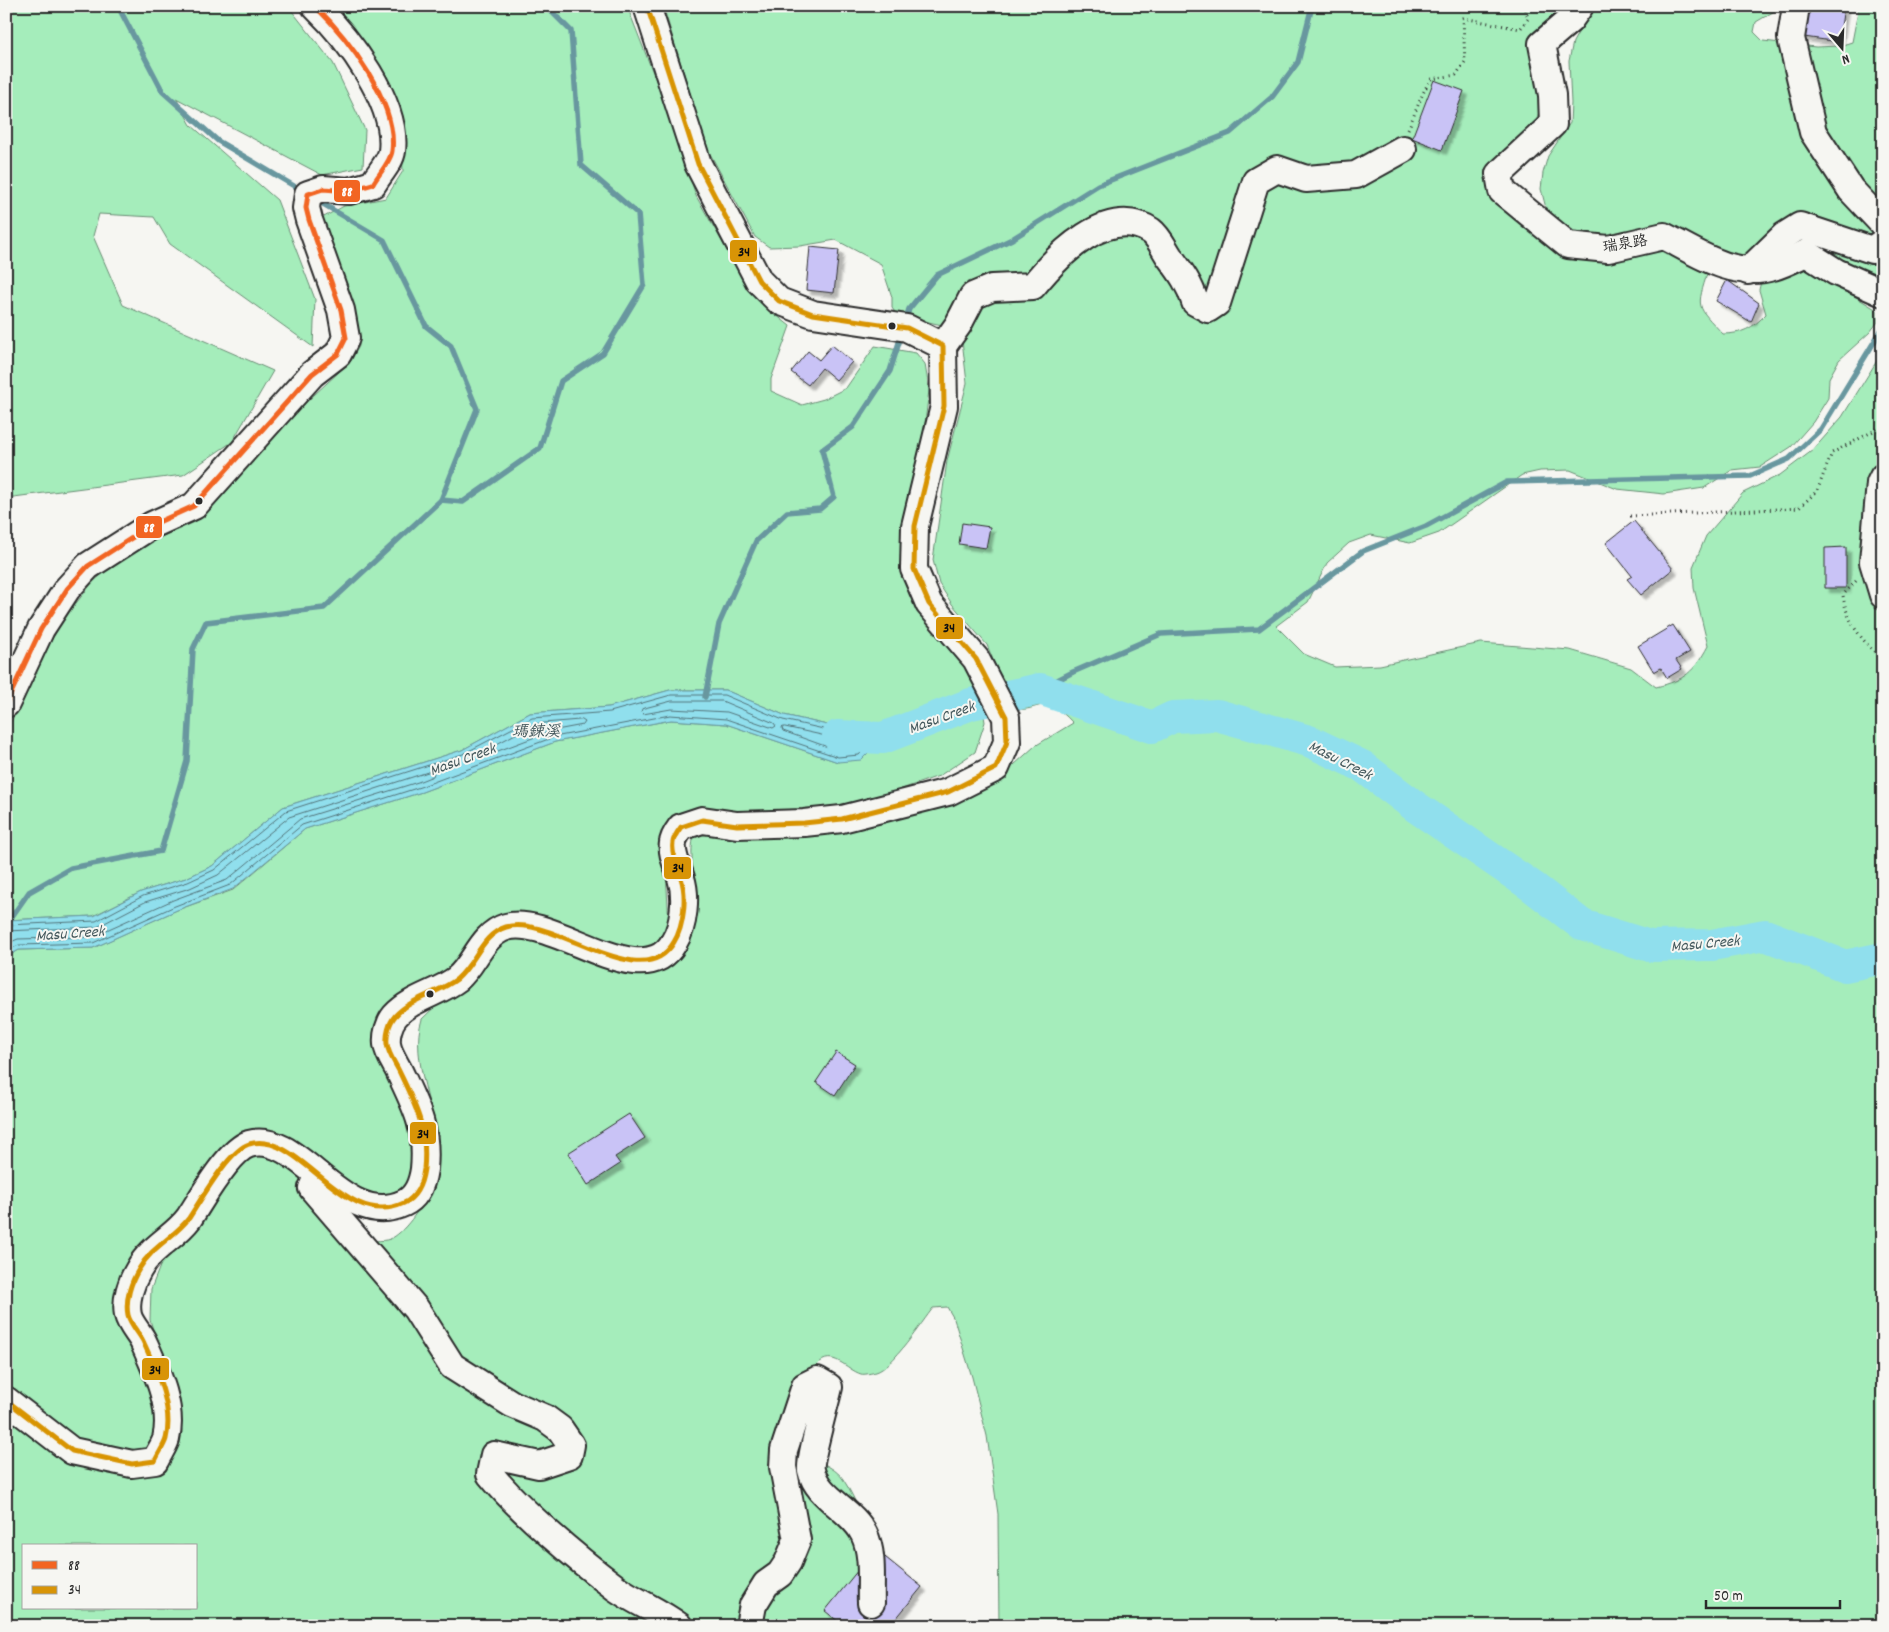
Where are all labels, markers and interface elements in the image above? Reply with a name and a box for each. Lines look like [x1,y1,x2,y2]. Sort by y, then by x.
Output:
north arrow [1816,22,1866,72]
text: N [1839,48,1852,69]
line badge: 88 [333,179,361,203]
text: 88 [341,183,353,203]
street label: 瑞泉路 [1601,231,1649,259]
line badge: 34 [729,239,758,263]
text: 34 [738,243,750,263]
unlabelled marker [887,321,897,331]
unlabelled marker [194,496,204,506]
line badge: 88 [135,515,163,539]
text: 88 [143,519,155,539]
line badge: 34 [935,616,964,640]
text: 34 [943,619,955,639]
water label: Masu Creek [906,695,979,741]
water label: 瑪鋉溪 [512,721,561,744]
water label: Masu Creek [1304,735,1377,788]
water label: Masu Creek [427,737,500,783]
line badge: 34 [663,856,692,880]
text: 34 [672,859,684,879]
water label: Masu Creek [35,921,107,948]
water label: Masu Creek [1670,930,1742,959]
unlabelled marker [425,989,435,999]
line badge: 34 [409,1121,437,1145]
text: 34 [417,1125,429,1145]
line badge: 34 [141,1357,170,1381]
text: 34 [149,1361,161,1381]
legend [22,1544,198,1610]
text: 88 [68,1556,80,1578]
scale bar [1706,1577,1840,1609]
text: 34 [68,1580,81,1602]
text: 50 m [1714,1586,1743,1608]

